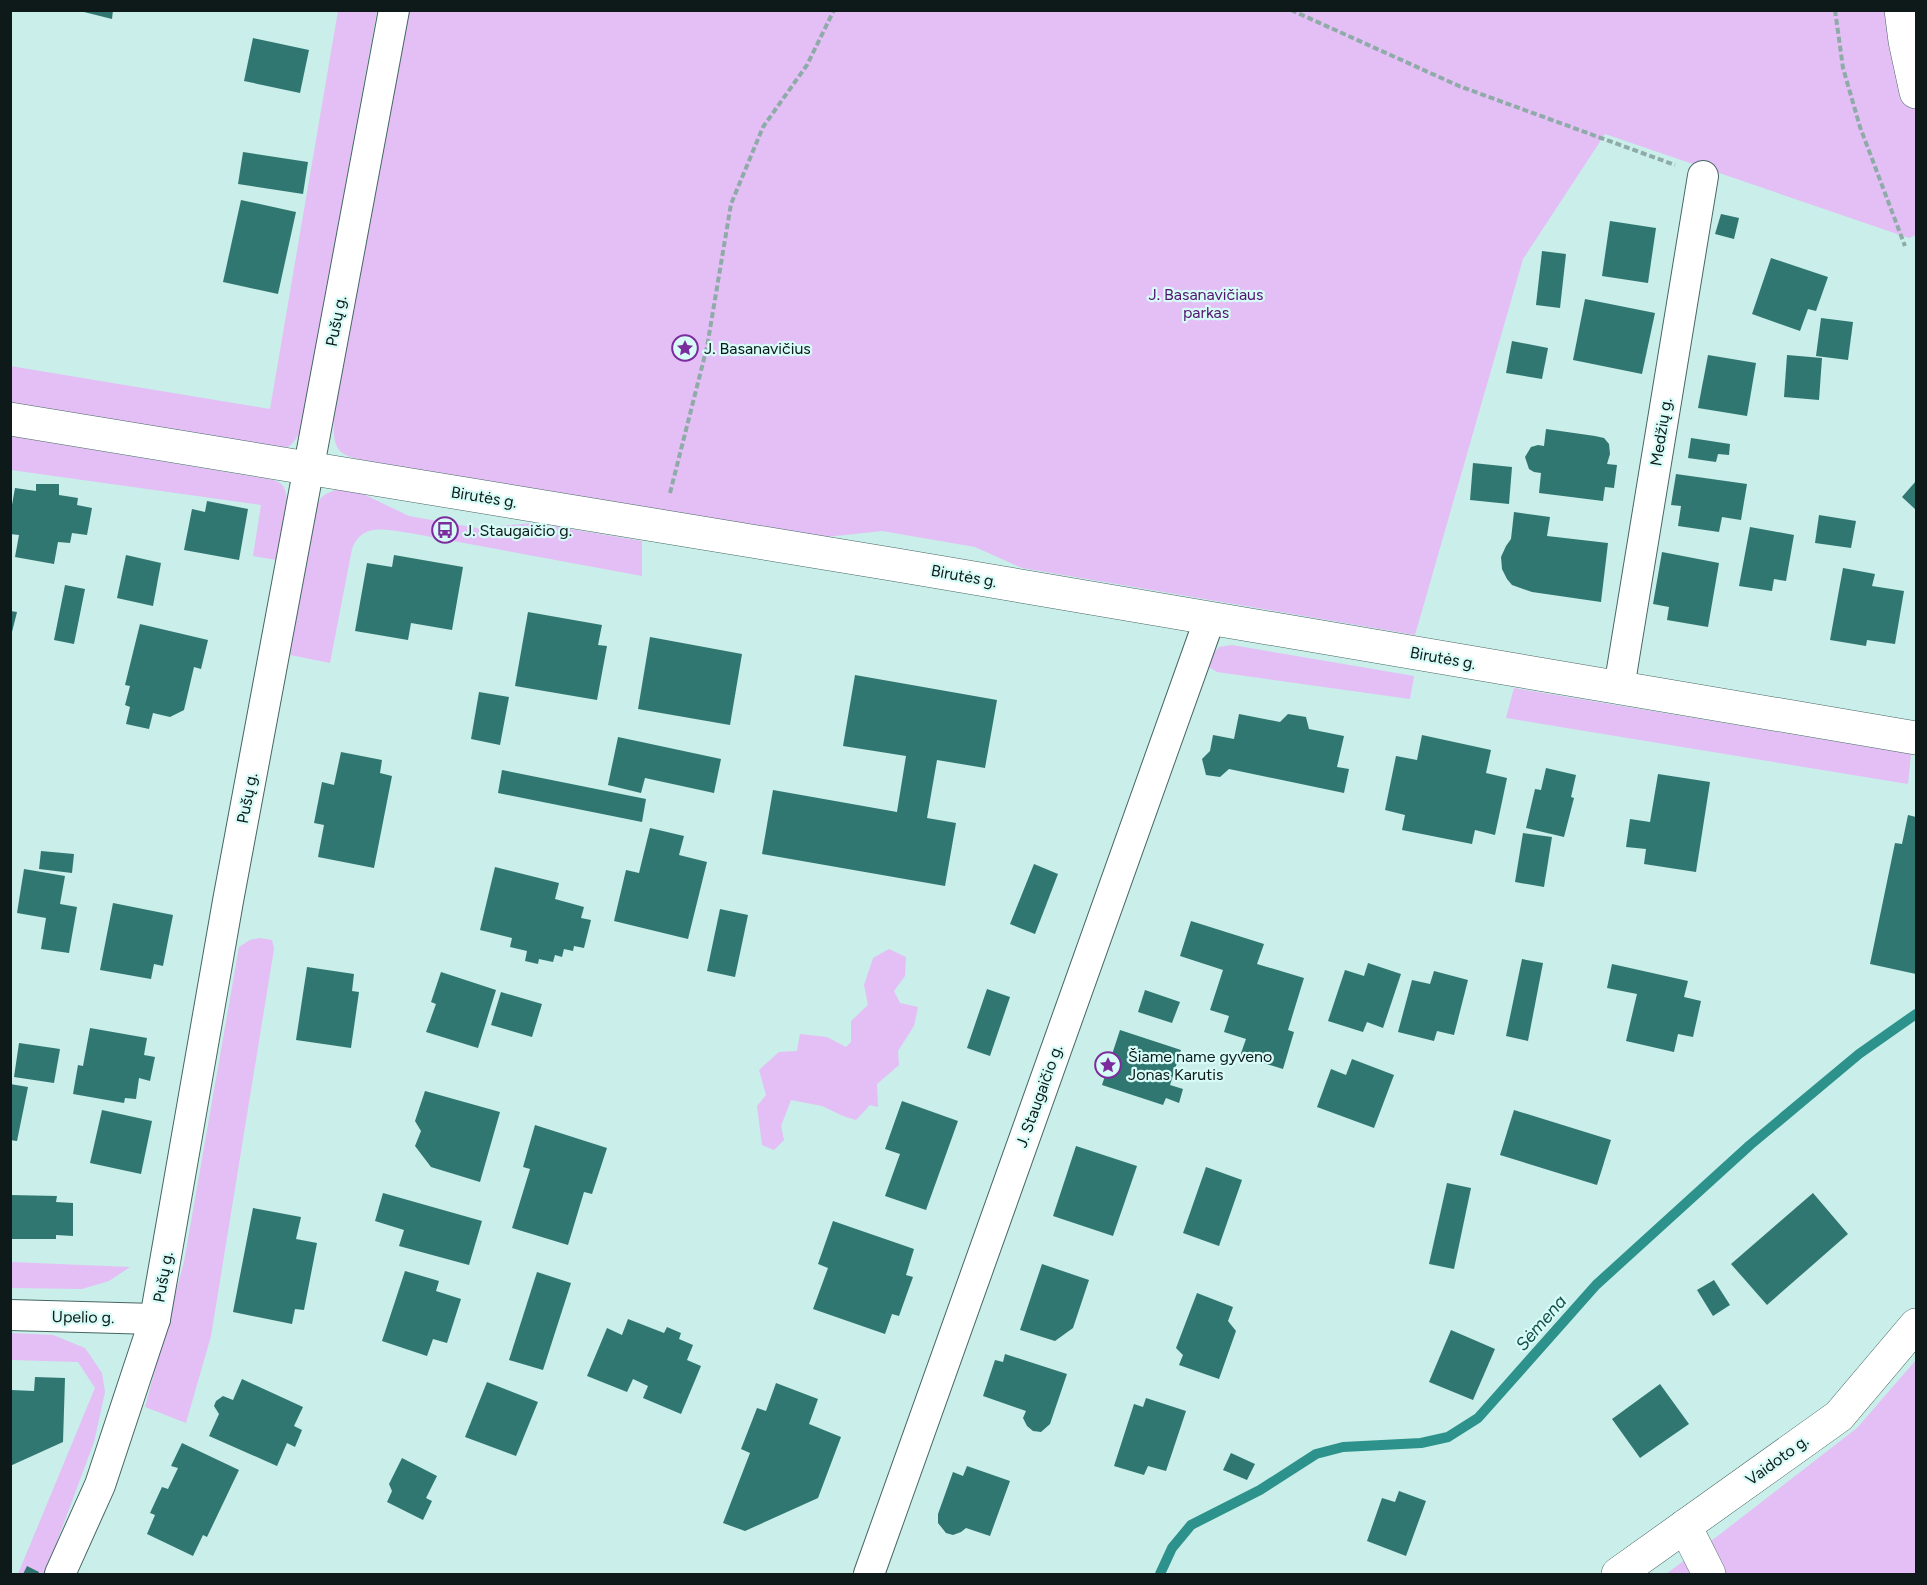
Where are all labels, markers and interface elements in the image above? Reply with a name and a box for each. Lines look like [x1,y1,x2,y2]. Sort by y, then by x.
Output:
park label: J. Basanavičiaus parkas [1149,285,1263,322]
street label: Pušų g. [322,294,350,348]
place icon: J. Basanavičius [670,333,700,363]
place label: J. Basanavičius [704,339,811,358]
street label: Medžių g. [1646,397,1676,467]
street label: Birutės g. [450,482,518,512]
bus stop icon: J. Staugaičio g. [430,515,460,545]
place label: J. Staugaičio g. [464,521,572,540]
street label: Birutės g. [929,561,999,591]
street label: Birutės g. [1408,643,1478,673]
street label: Pušų g. [233,771,261,825]
street label: J. Staugaičio g. [1012,1042,1066,1150]
place label: Šiame name gyveno Jonas Karutis [1128,1047,1272,1084]
place icon: Šiame name gyveno Jonas Karutis [1093,1050,1123,1080]
street label: Pušų g. [149,1250,177,1304]
water label: Sėmena [1511,1290,1571,1355]
street label: Upelio g. [51,1307,115,1327]
street label: Vaidoto g. [1742,1431,1812,1489]

